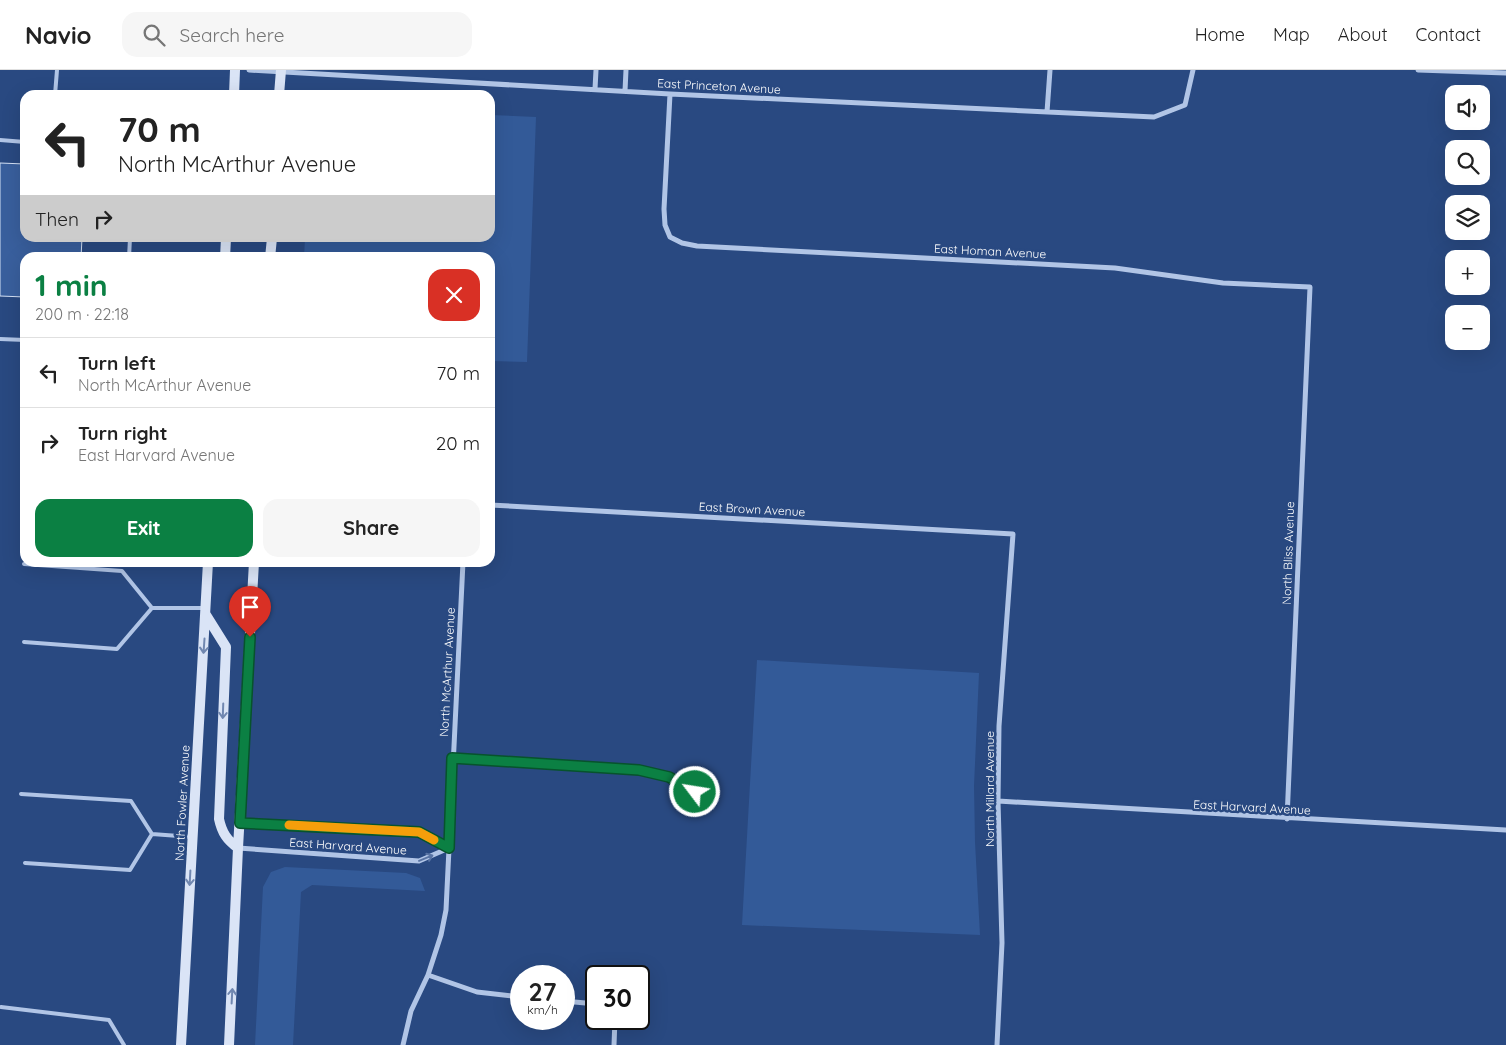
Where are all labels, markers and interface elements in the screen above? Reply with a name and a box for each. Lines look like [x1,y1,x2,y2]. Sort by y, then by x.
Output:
search box [122,12,472,57]
text: Navio [25,20,92,50]
icon: search [140,21,168,49]
text: Search here [180,23,284,47]
text: Home [1195,23,1245,46]
text: Map [1273,23,1310,46]
text: About [1338,23,1388,46]
text: Contact [1416,23,1481,46]
street label: East Princeton Avenue [657,75,781,97]
map controls [1445,85,1490,350]
button: sound [1445,85,1490,130]
text: 70 m [118,107,201,151]
icon: left [35,110,100,175]
button: search [1445,140,1490,185]
text: North McArthur Avenue [118,150,356,178]
button: layers [1445,195,1490,240]
icon: right [89,205,117,233]
text: Then [35,207,79,231]
street label: East Homan Avenue [933,241,1047,261]
button: + [1445,250,1490,295]
text: 1 min [35,266,108,304]
button: close [428,269,480,321]
text: 200 m · 22:18 [35,304,129,324]
button: − [1445,305,1490,350]
text: Turn left [78,351,156,375]
icon: left [35,359,63,387]
text: 70 m [436,361,480,385]
text: North McArthur Avenue [78,375,251,395]
text: Turn right [78,421,167,445]
icon: right [35,429,63,457]
text: 20 m [436,431,480,455]
text: East Harvard Avenue [78,445,235,465]
button: Exit [35,499,253,557]
button: Share [263,499,480,557]
street label: East Brown Avenue [698,499,806,519]
street label: North Bliss Avenue [1279,501,1297,605]
pin [229,586,271,637]
icon: arrive [236,593,264,621]
street label: North McArthur Avenue [436,607,458,737]
one-way arrow [199,638,208,654]
one-way arrow [219,702,228,718]
street label: North Millard Avenue [982,731,997,847]
street label: North Fowler Avenue [171,744,193,861]
position arrow [668,765,720,817]
street label: East Harvard Avenue [1193,796,1311,818]
street label: East Harvard Avenue [289,834,407,858]
one-way arrow [418,853,433,862]
one-way arrow [185,870,194,886]
speed limit sign: 30 [585,965,650,1030]
text: 27 [529,976,556,1007]
one-way arrow [227,989,236,1005]
text: km/h [527,1002,558,1017]

